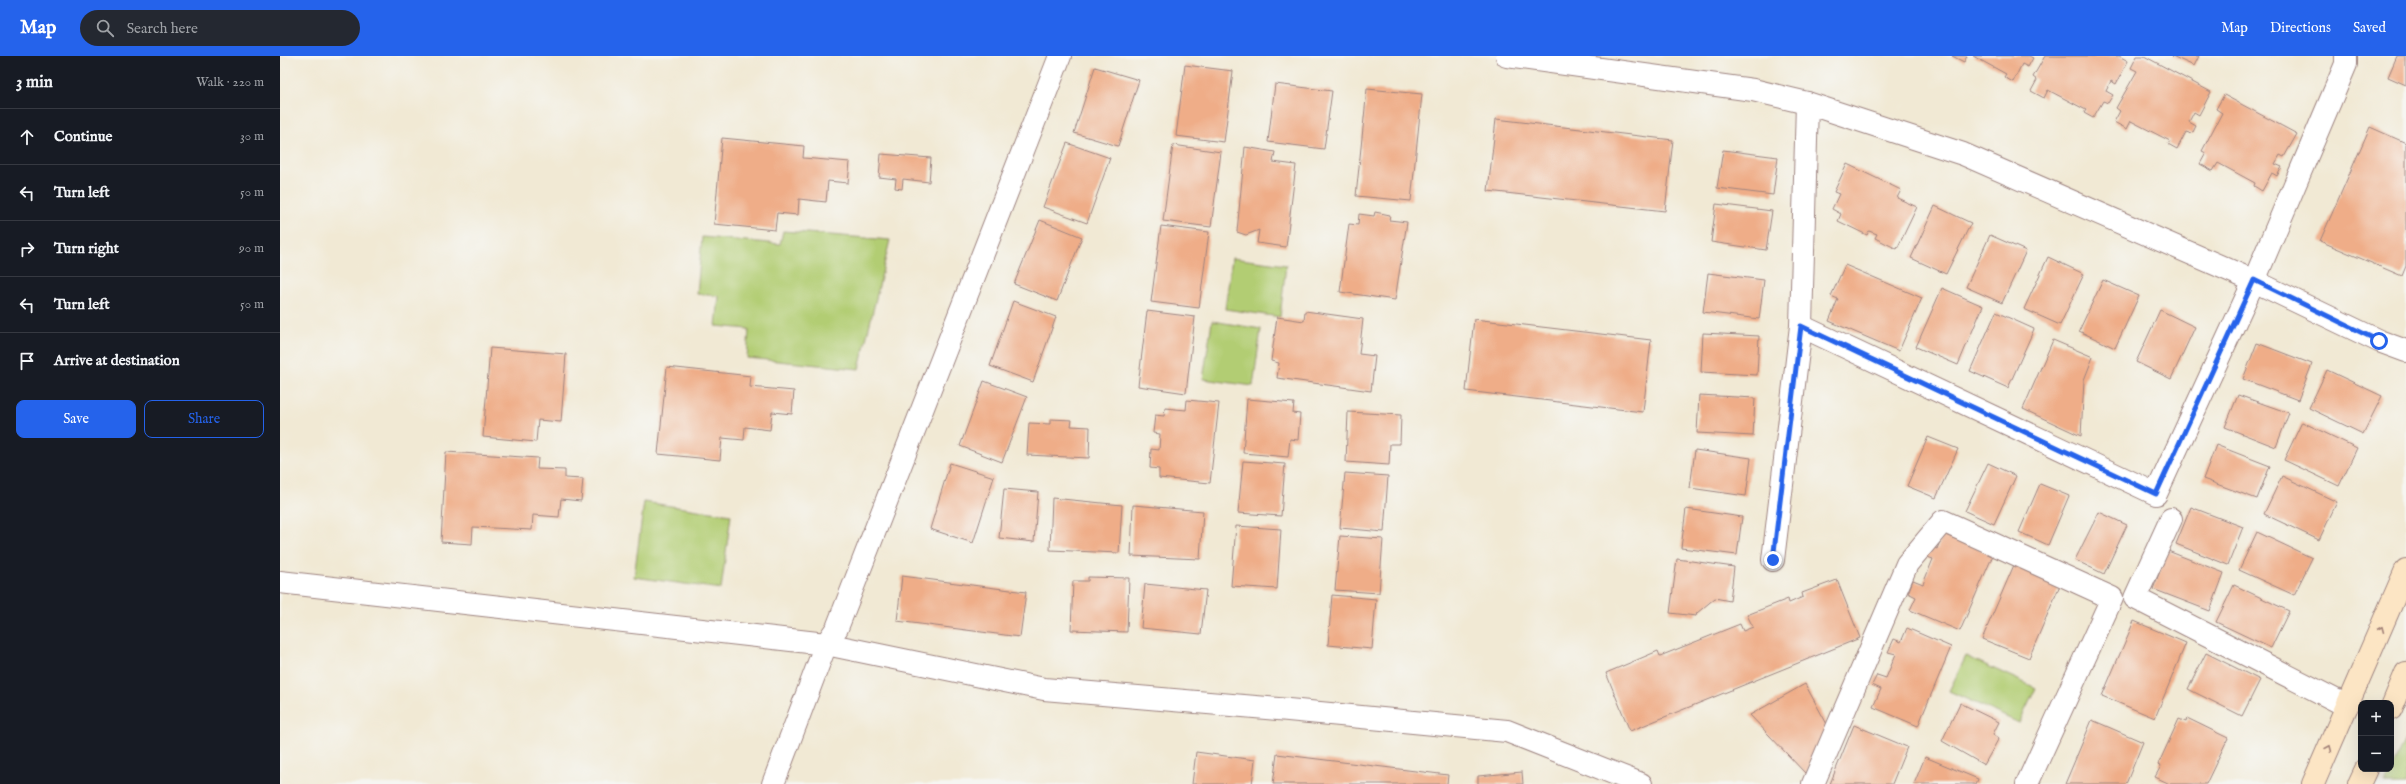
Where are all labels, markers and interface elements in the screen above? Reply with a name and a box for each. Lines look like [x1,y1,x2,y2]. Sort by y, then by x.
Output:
search box [80,10,360,46]
text: Map [20,16,56,40]
icon: search [94,17,116,39]
text: Search here [126,19,198,38]
text: Map [2221,19,2248,37]
text: Directions [2270,19,2331,37]
text: Saved [2353,19,2386,37]
text: 3 min [16,72,53,93]
text: Walk · 220 m [196,74,264,91]
icon: ahead [16,126,38,148]
text: Continue [54,127,112,146]
text: 30 m [240,128,264,145]
icon: left [16,182,38,204]
text: Turn left [54,183,110,202]
text: 50 m [240,184,264,201]
icon: right [16,238,38,260]
text: Turn right [54,239,119,258]
text: 90 m [239,240,264,257]
icon: left [16,294,38,316]
text: Turn left [54,295,110,314]
text: 50 m [240,296,264,313]
route start [2370,332,2388,350]
icon: arrive [16,350,38,372]
text: Arrive at destination [54,351,180,370]
button: Save [16,400,136,438]
button: Share [144,400,264,438]
route end [1764,551,1782,569]
one-way arrow [2376,626,2384,633]
map controls [2358,700,2394,772]
button: + [2358,700,2394,736]
button: − [2358,736,2394,772]
one-way arrow [2324,745,2332,752]

